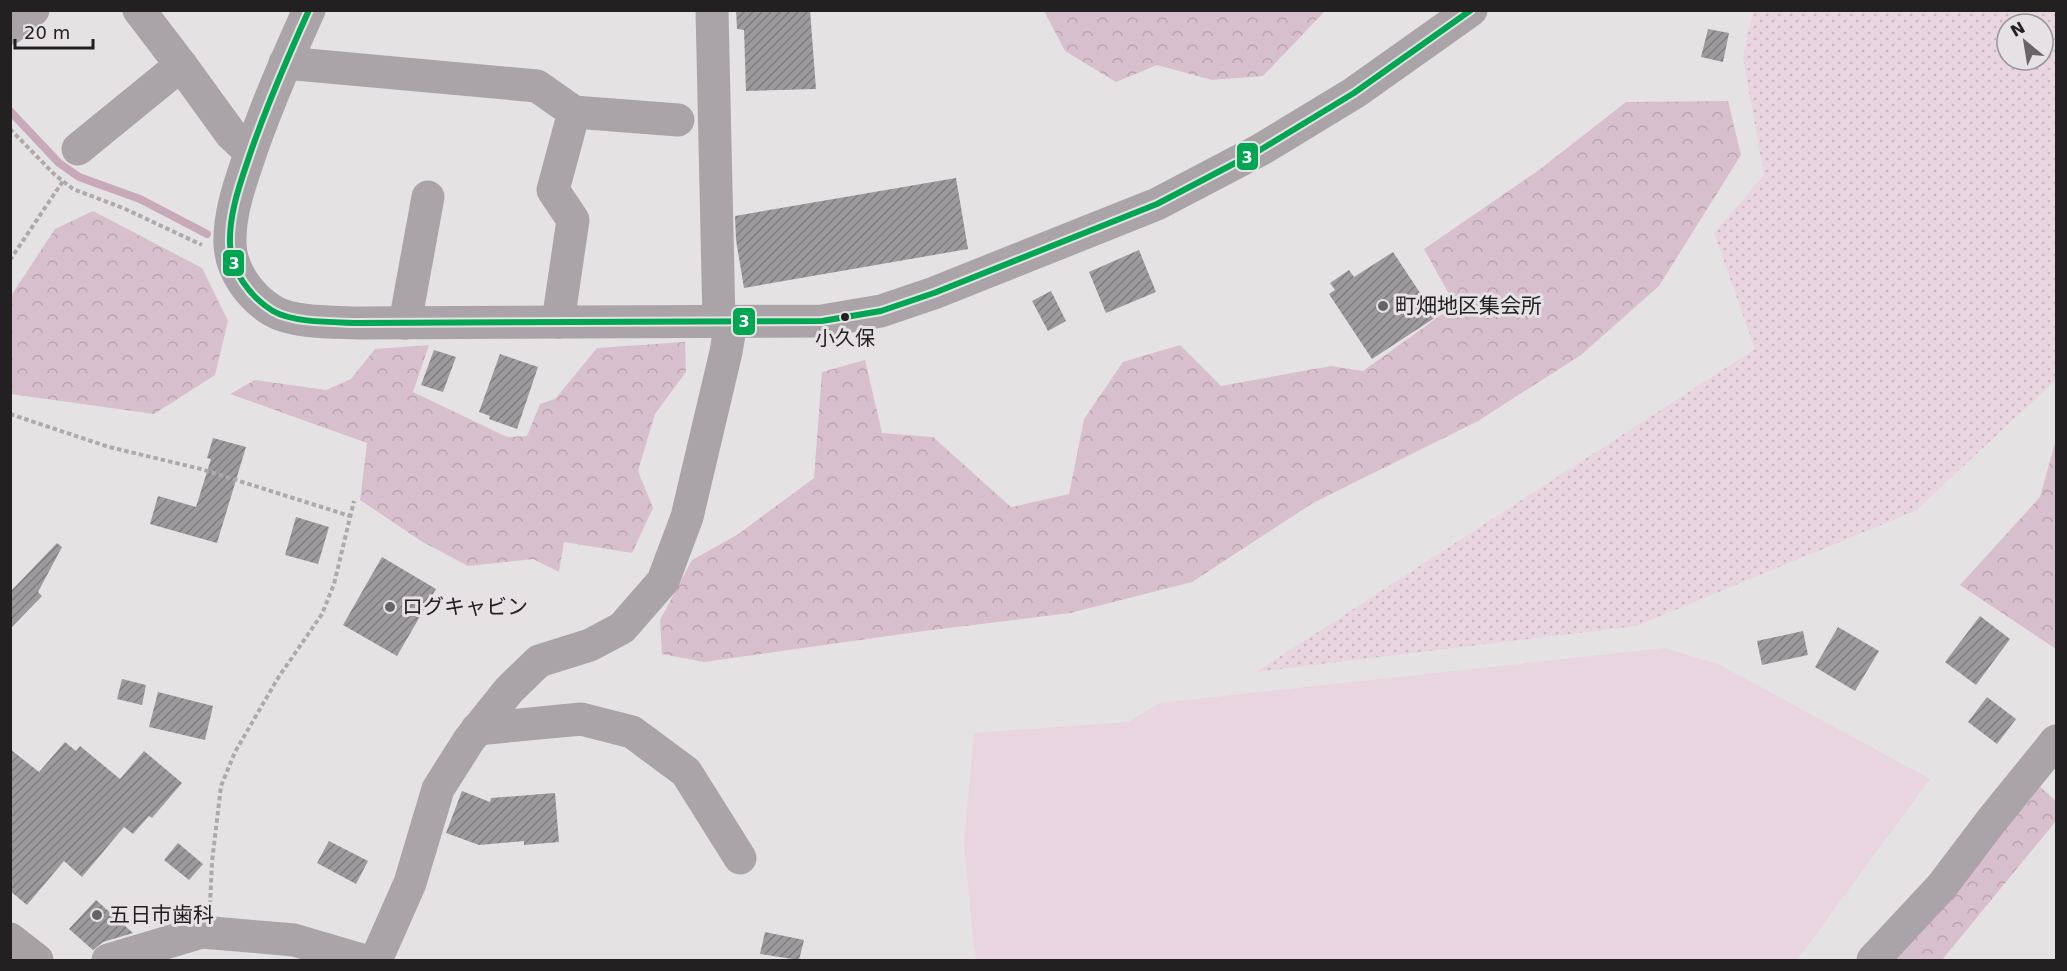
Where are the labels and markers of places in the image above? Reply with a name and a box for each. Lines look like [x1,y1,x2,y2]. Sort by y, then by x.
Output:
place label: 町畑地区集会所 [1395,294,1542,318]
marker: 町畑地区集会所 [1376,299,1390,313]
marker: 小久保 [839,311,851,323]
place label: 小久保 [815,326,875,350]
place label: ログキャビン [402,595,528,619]
marker: ログキャビン [383,600,397,614]
place label: 五日市歯科 [109,903,214,927]
marker: 五日市歯科 [90,908,104,922]

